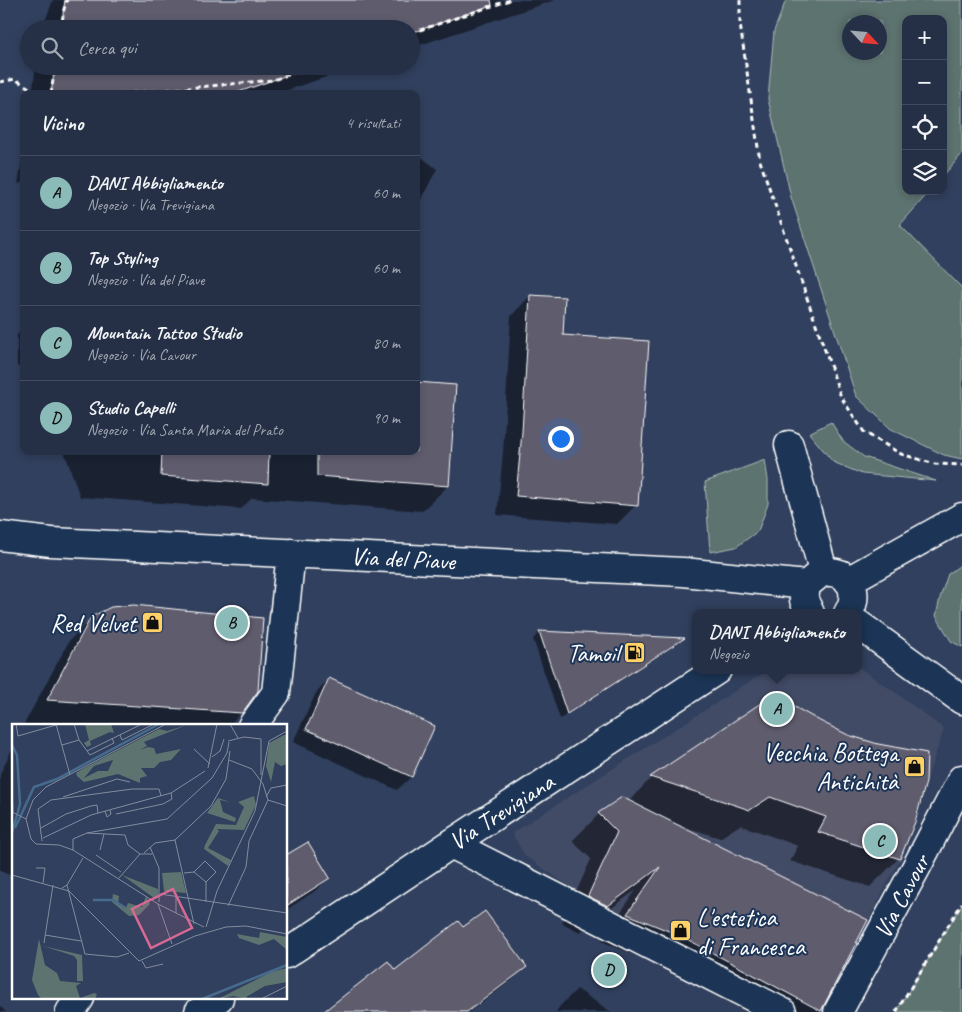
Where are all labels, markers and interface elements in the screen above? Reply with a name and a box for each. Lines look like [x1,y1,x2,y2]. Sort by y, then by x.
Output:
north arrow [842,15,887,60]
map controls [902,15,947,195]
button: + [902,15,947,60]
search box [20,20,420,75]
icon: search [38,34,66,62]
text: Cerca qui [78,36,137,60]
button: − [902,60,947,105]
button: locate [902,105,947,150]
text: Vicino [40,110,83,136]
text: 4 risultati [346,113,400,133]
button: layers [902,150,947,195]
text: DANI Abbigliamento [87,171,223,195]
text: A [52,183,60,203]
text: 60 m [373,183,400,203]
text: Negozio · Via Trevigiana [87,195,214,215]
text: Top Styling [87,246,158,270]
text: B [52,258,60,278]
text: 60 m [373,258,400,278]
text: Negozio · Via del Piave [87,270,204,290]
text: Mountain Tattoo Studio [87,321,242,345]
text: C [52,333,60,353]
text: 80 m [373,333,400,353]
text: Negozio · Via Cavour [87,345,196,365]
text: Studio Capelli [87,396,175,420]
text: D [51,408,61,428]
text: 90 m [373,408,400,428]
text: Negozio · Via Santa Maria del Prato [87,420,283,440]
your location [548,426,574,452]
street label: Via del Piave [350,540,458,578]
pin: B [216,604,248,642]
place label: Red Velvet [50,608,139,640]
popup [692,609,862,674]
shop icon: Red Velvet [140,611,164,635]
text: DANI Abbigliamento [709,620,845,644]
place label: Tamoil [567,638,624,670]
fuel station icon: Tamoil [623,641,647,665]
text: Negozio [709,644,749,664]
pin: A [761,690,793,728]
inset map [12,724,288,1000]
place label: Vecchia Bottega Antichità [763,737,901,798]
shop icon: Vecchia Bottega Antichità [902,754,926,778]
street label: Via Trevigiana [443,765,562,858]
pin: C [864,822,896,860]
street label: Via Cavour [866,847,938,944]
place label: L'estetica di Francesca [697,902,807,963]
shop icon: L'estetica di Francesca [669,919,693,943]
pin: D [593,951,625,989]

